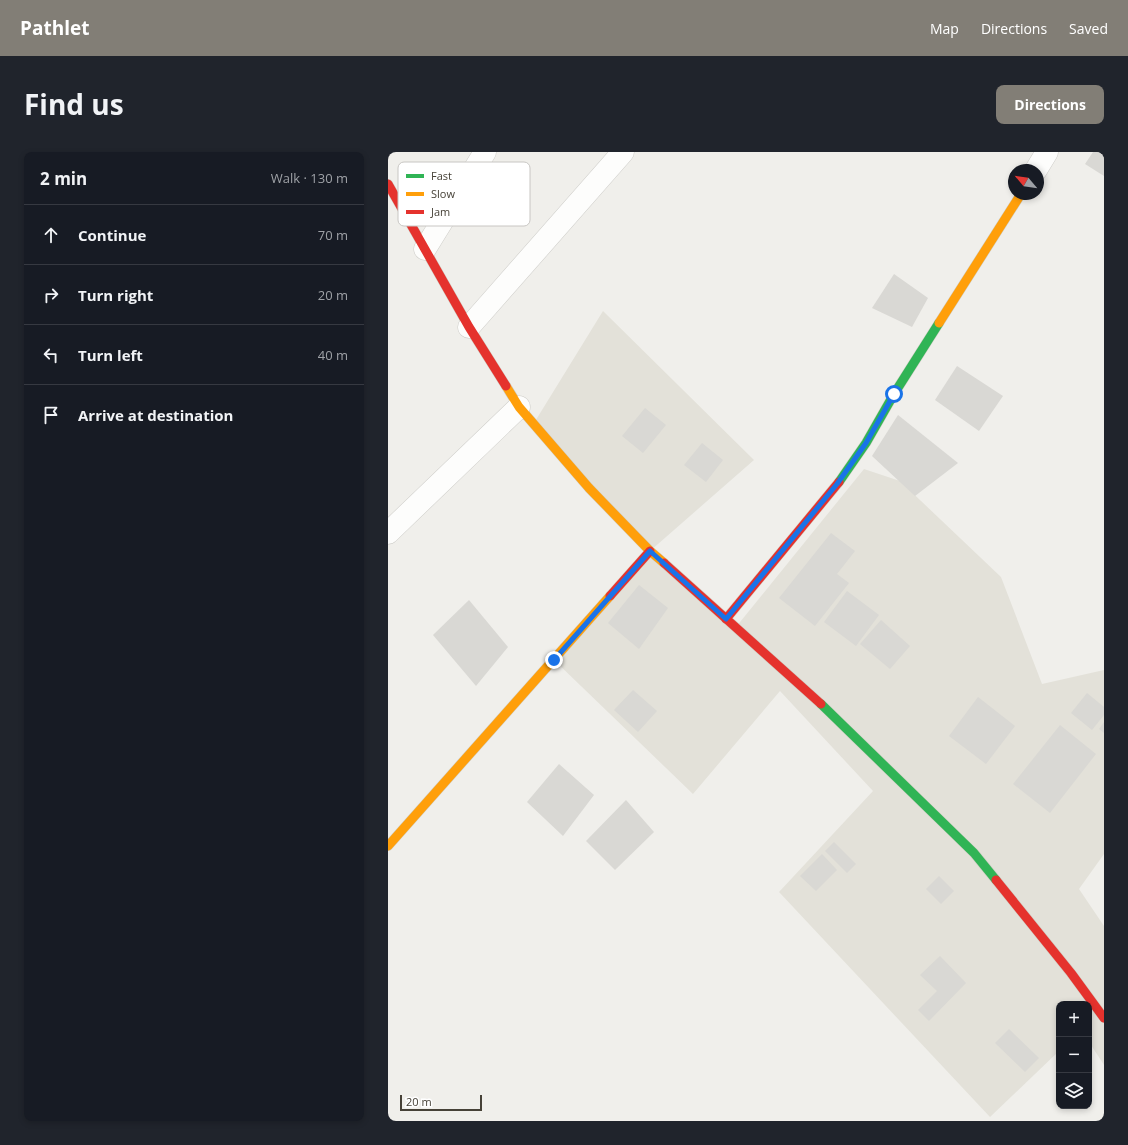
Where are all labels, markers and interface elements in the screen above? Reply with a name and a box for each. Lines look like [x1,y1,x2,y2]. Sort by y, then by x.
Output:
text: Pathlet [20,15,89,41]
text: Map [930,19,959,38]
text: Directions [981,19,1047,38]
text: Saved [1069,19,1108,38]
text: Find us [24,85,124,123]
button: Directions [996,85,1104,124]
legend [398,162,530,226]
north arrow [1008,164,1044,200]
text: 2 min [40,167,87,190]
text: Fast [431,168,452,183]
text: Walk · 130 m [271,169,348,187]
text: Slow [431,186,455,201]
text: Jam [430,204,450,219]
icon: ahead [40,224,62,246]
text: Continue [78,225,146,245]
text: 70 m [318,226,348,244]
icon: right [40,284,62,306]
text: Turn right [78,285,153,305]
text: 20 m [318,286,348,304]
icon: left [40,344,62,366]
text: Turn left [78,345,143,365]
text: 40 m [318,346,348,364]
route start [885,385,903,403]
icon: arrive [40,404,62,426]
text: Arrive at destination [78,405,233,425]
route end [545,651,563,669]
map controls [1056,1001,1092,1109]
button: + [1056,1001,1092,1037]
button: − [1056,1037,1092,1073]
button: layers [1056,1073,1092,1109]
scale bar [400,1093,482,1112]
text: 20 m [406,1094,432,1109]

